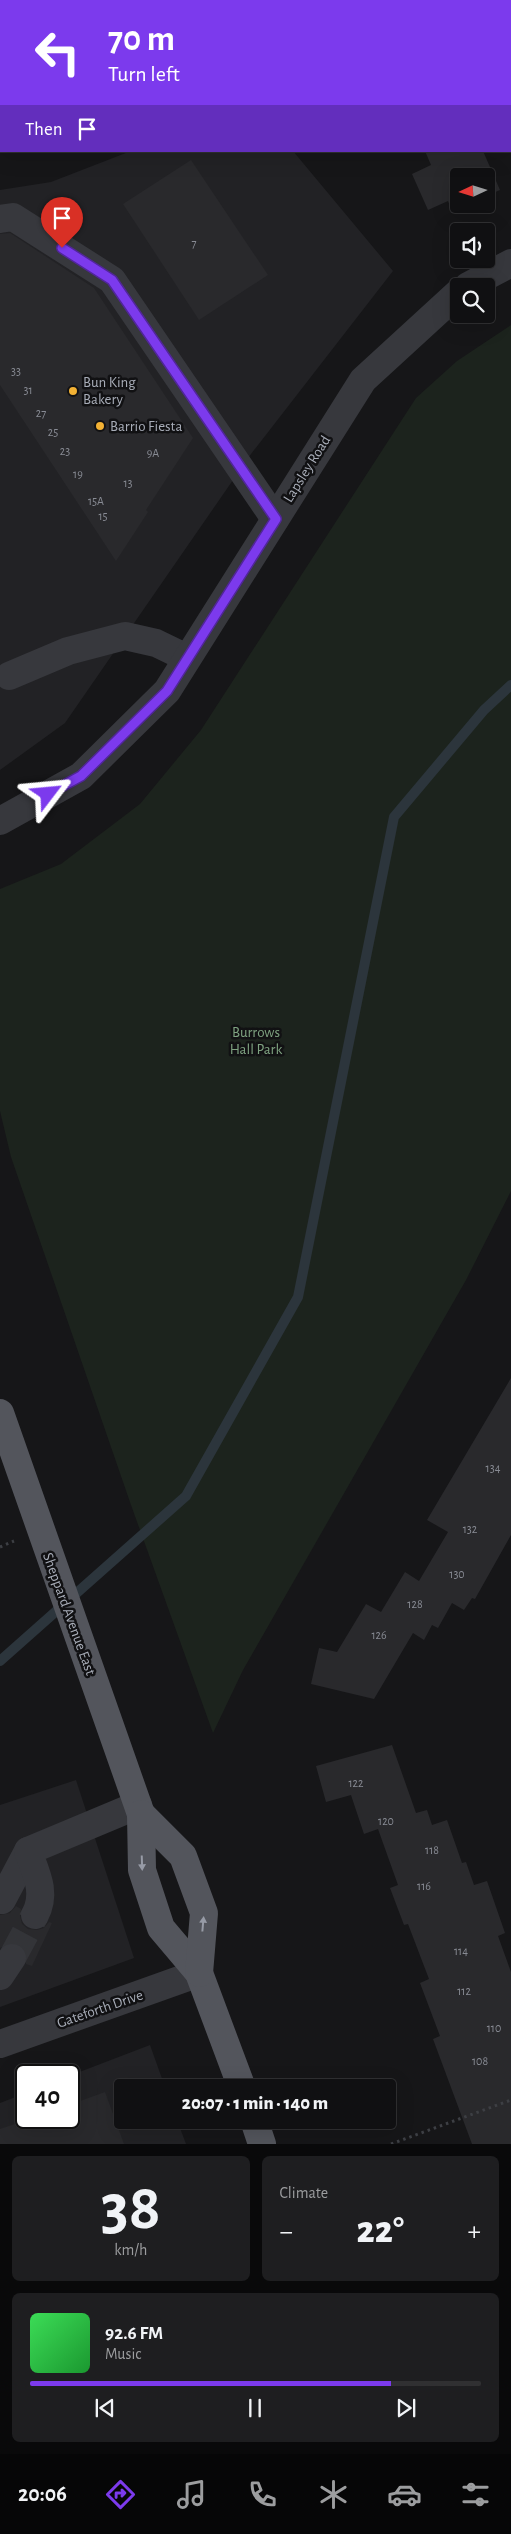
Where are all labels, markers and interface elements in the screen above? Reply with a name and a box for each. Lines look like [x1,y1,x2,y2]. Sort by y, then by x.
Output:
icon: left [25,20,90,85]
text: 70 m [108,22,175,57]
text: Turn left [108,63,180,85]
icon: arrive [73,115,101,143]
text: Then [25,120,63,139]
north arrow [450,168,495,212]
map controls [450,168,495,323]
pin [41,197,83,248]
icon: arrive [48,204,76,232]
button: sound [450,223,495,268]
house number: 7 [191,237,197,249]
button: search [450,278,495,323]
house number: 33 [11,365,21,377]
place label: Bun King Bakery [83,375,136,407]
house number: 31 [23,384,33,396]
marker: Bun King Bakery [67,385,79,397]
house number: 27 [36,407,46,419]
place label: Barrio Fiesta [110,419,182,434]
marker: Barrio Fiesta [94,420,106,432]
house number: 25 [48,426,58,438]
street label: Lapsley Road [281,433,334,505]
house number: 23 [60,445,70,457]
house number: 9A [147,447,159,459]
house number: 19 [73,468,83,480]
house number: 13 [123,477,133,489]
house number: 15A [88,495,104,507]
house number: 15 [98,510,108,522]
position arrow [21,767,73,819]
park label: Burrows Hall Park [230,1025,282,1057]
house number: 134 [486,1462,501,1474]
house number: 132 [463,1523,478,1535]
street label: Sheppard Avenue East [40,1551,98,1677]
house number: 130 [449,1568,465,1580]
house number: 128 [407,1598,423,1610]
house number: 126 [371,1629,387,1641]
house number: 122 [348,1777,364,1789]
house number: 120 [378,1815,394,1827]
house number: 118 [425,1844,439,1856]
one-way arrow [138,1855,146,1871]
house number: 116 [417,1880,431,1892]
one-way arrow [200,1916,208,1932]
house number: 114 [454,1945,468,1957]
house number: 112 [457,1985,471,1997]
street label: Gateforth Drive [55,1987,145,2031]
house number: 110 [487,2022,501,2034]
house number: 108 [472,2055,488,2067]
speed limit sign: 40 [15,2064,80,2129]
text: 20:07 · 1 min · 140 m [182,2094,328,2113]
text: 38 [101,2176,161,2241]
text: Climate [280,2185,328,2201]
text: 22° [356,2212,404,2250]
text: − [280,2218,293,2246]
text: + [468,2218,481,2246]
text: km/h [114,2242,147,2258]
text: 92.6 FM [105,2324,163,2343]
text: Music [105,2346,141,2362]
icon: previous [91,2394,119,2422]
icon: pause [241,2394,269,2422]
icon: next [392,2394,420,2422]
icon: directions [103,2477,138,2512]
icon: music [174,2477,209,2512]
icon: phone [245,2477,280,2512]
icon: climate [316,2477,351,2512]
icon: car [387,2477,422,2512]
icon: filters [458,2477,493,2512]
text: 20:06 [18,2483,67,2505]

